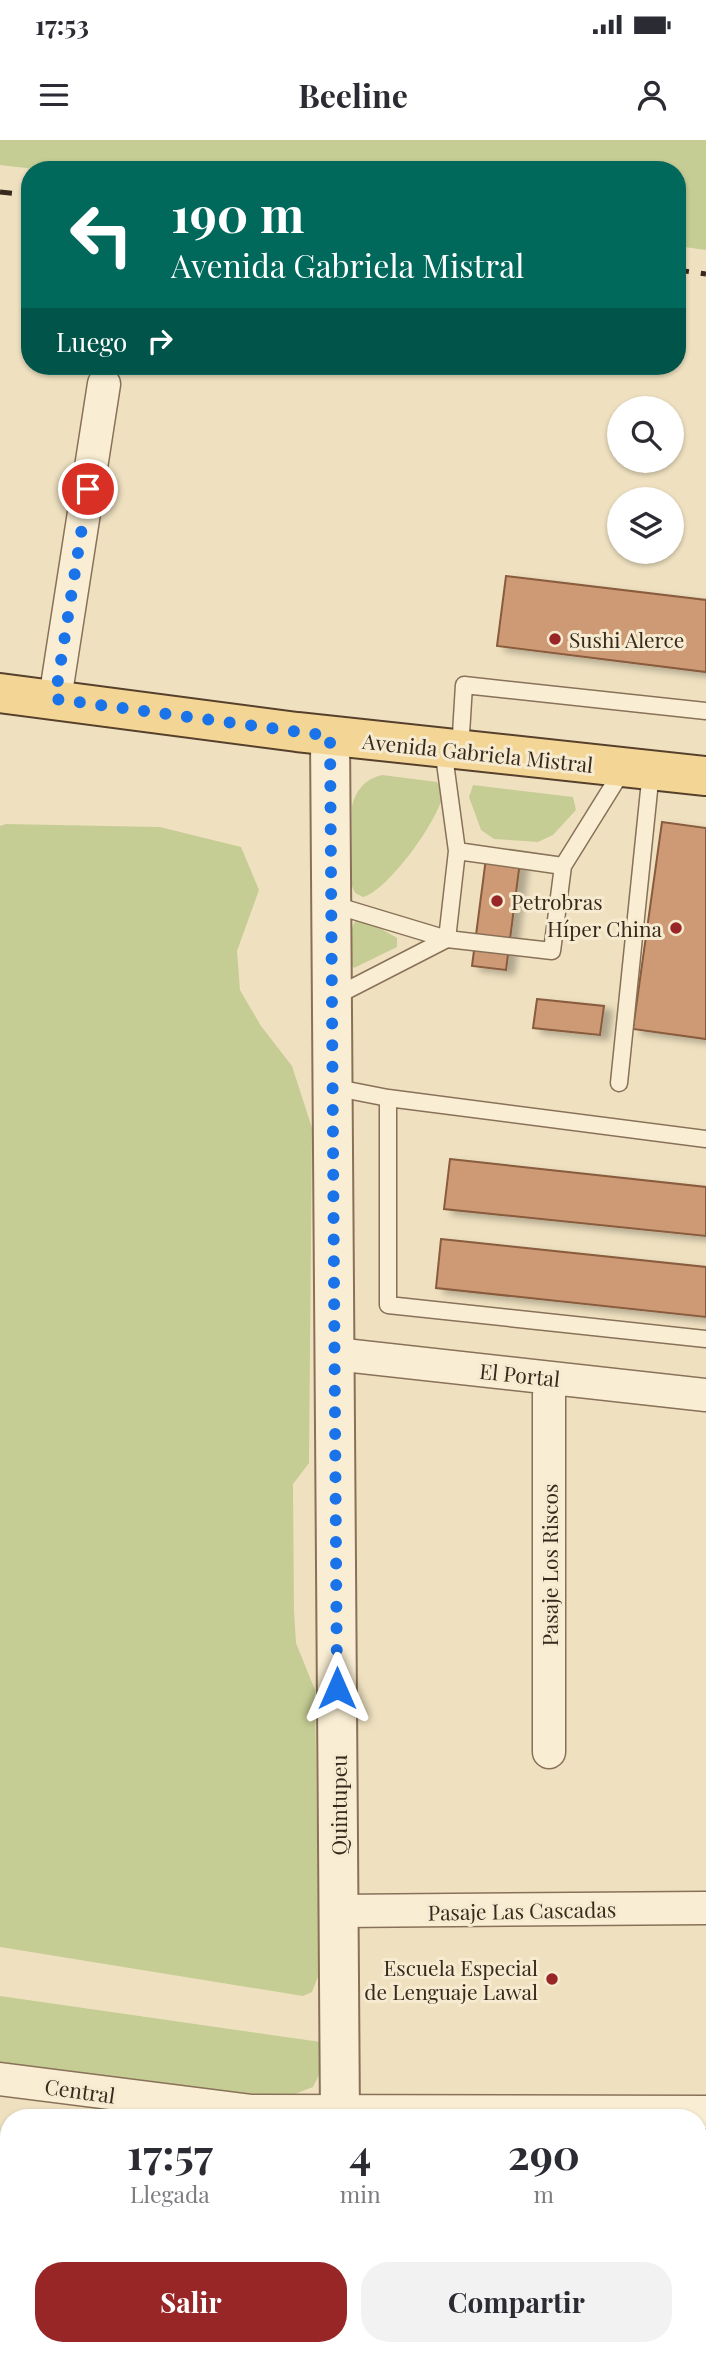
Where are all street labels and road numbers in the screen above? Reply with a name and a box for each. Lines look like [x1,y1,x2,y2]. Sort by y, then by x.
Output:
street label: Avenida Gabriela Mistral [360,726,595,778]
street label: El Portal [478,1356,562,1392]
street label: Pasaje Los Riscos [535,1484,563,1646]
street label: Quintupeu [324,1754,352,1856]
street label: Pasaje Las Cascadas [428,1894,616,1926]
street label: Central [43,2071,117,2109]

